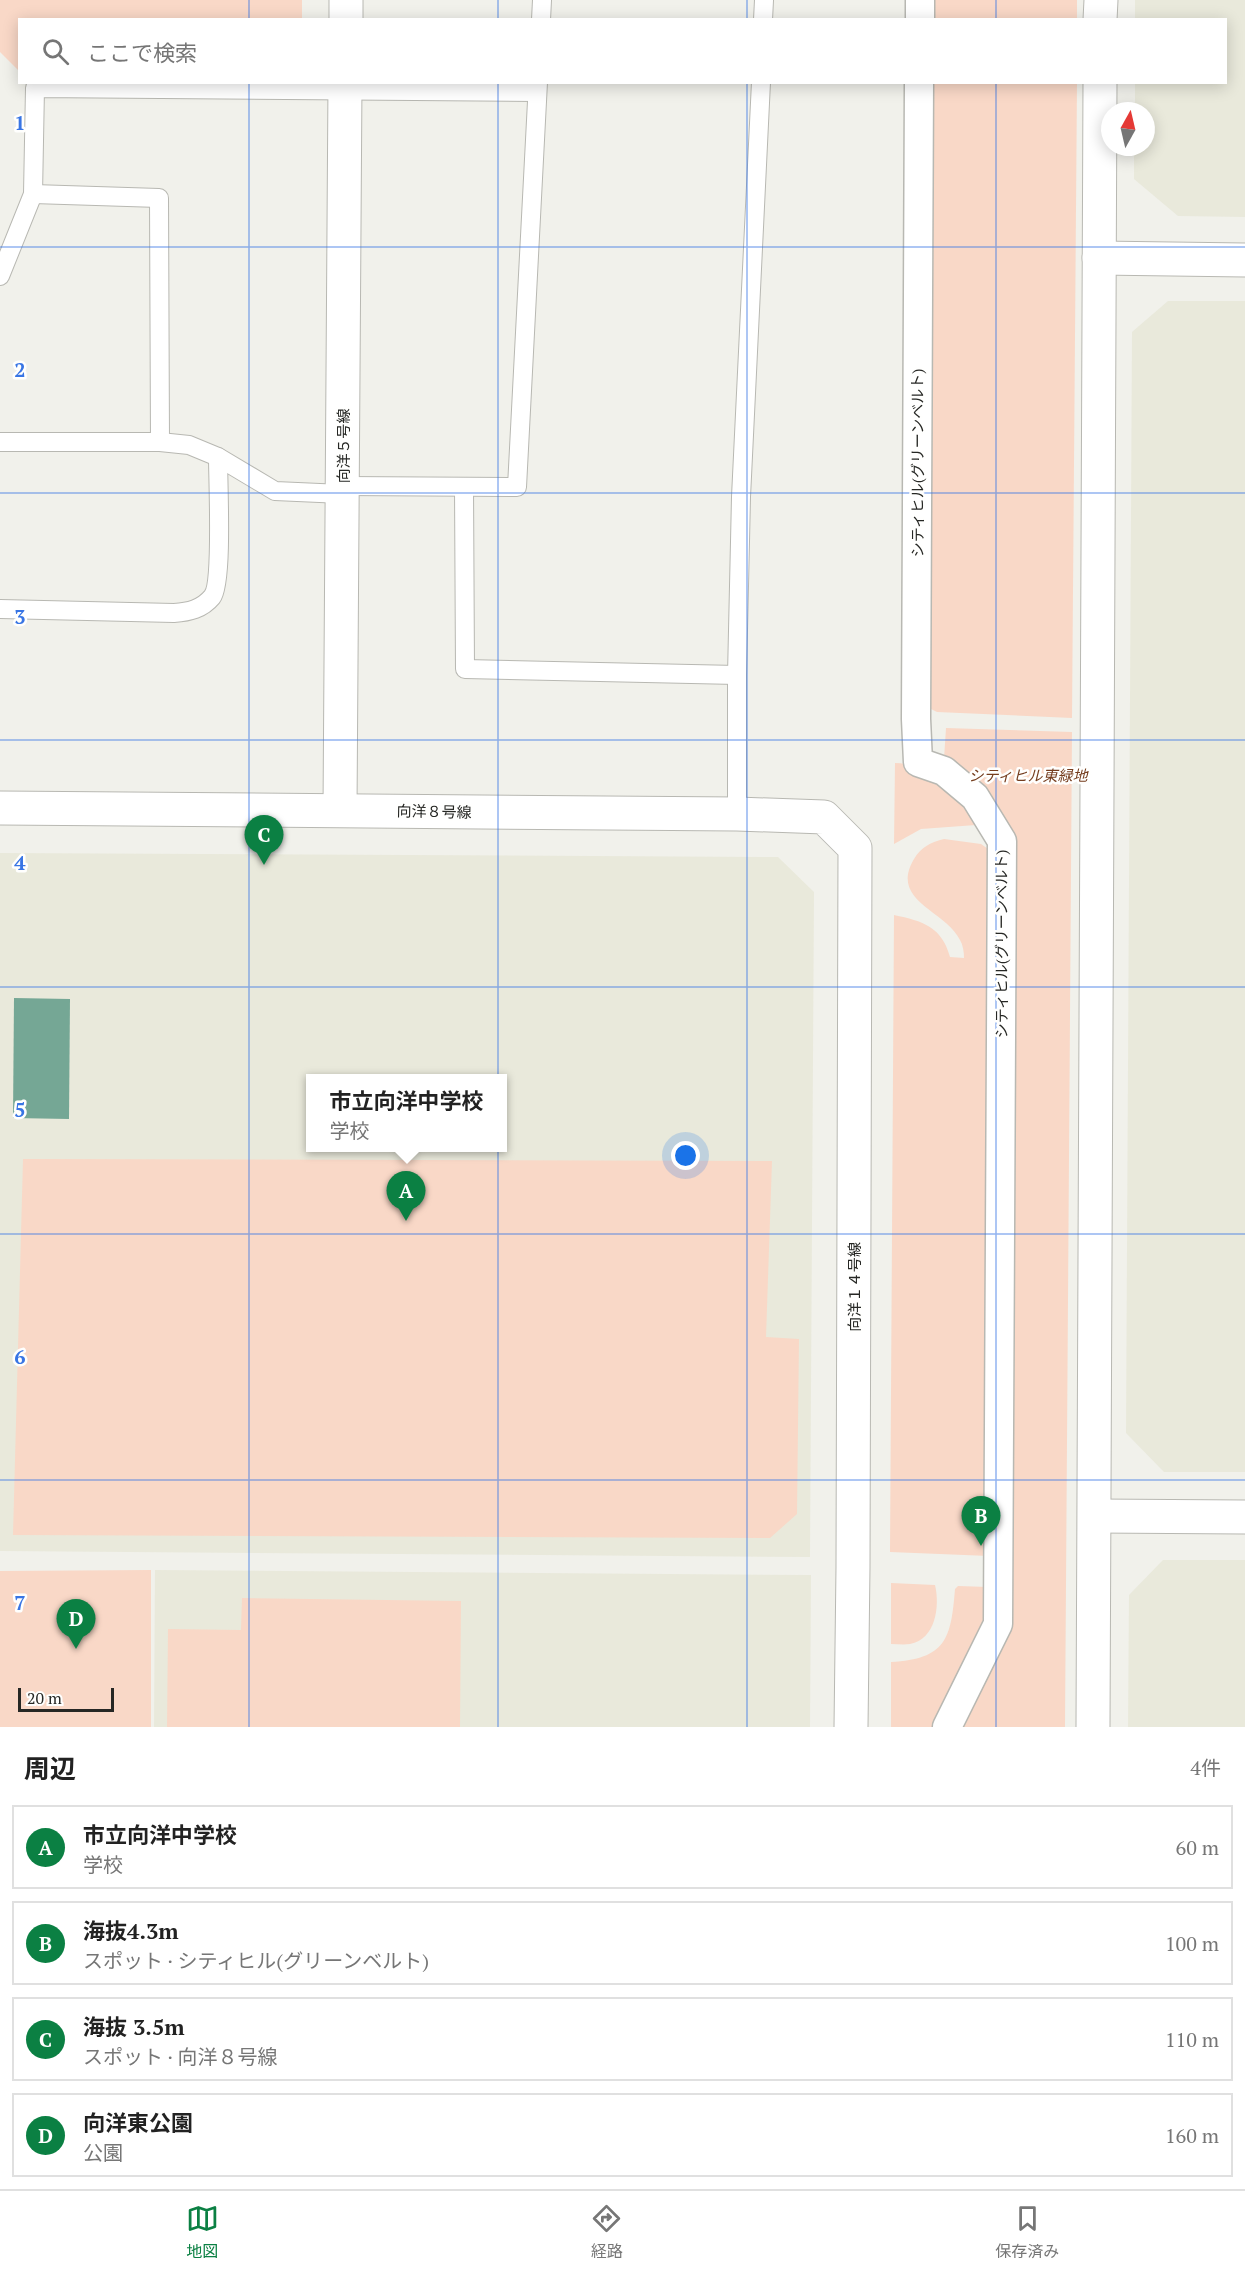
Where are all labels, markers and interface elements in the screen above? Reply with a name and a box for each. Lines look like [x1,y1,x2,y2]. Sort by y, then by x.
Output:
search box [18,18,1227,84]
icon: search [39,35,72,68]
text: ここで検索 [87,38,197,67]
north arrow [1101,102,1155,156]
text: 1 [14,109,26,136]
text: 2 [14,356,26,383]
street label: シティヒル(グリーンベルト) [907,369,927,557]
street label: 向洋５号線 [333,408,353,484]
text: 3 [14,603,26,630]
park label: シティヒル東緑地 [968,765,1090,785]
street label: 向洋８号線 [396,800,472,822]
pin: C [244,816,284,865]
text: 4 [14,849,26,876]
street label: シティヒル(グリーンベルト) [991,850,1011,1038]
popup [306,1074,507,1152]
text: 市立向洋中学校 [329,1086,484,1115]
text: 5 [14,1096,26,1123]
text: 学校 [329,1117,369,1144]
your location [671,1141,700,1170]
pin: A [386,1172,426,1221]
street label: 向洋１４号線 [844,1242,864,1332]
text: 6 [14,1343,26,1370]
pin: B [962,1496,1000,1546]
text: 7 [14,1589,26,1616]
pin: D [56,1600,96,1649]
scale bar [18,1685,114,1712]
text: 20 m [27,1687,62,1709]
text: 周辺 [24,1751,76,1785]
text: 4件 [1190,1754,1221,1781]
text: 市立向洋中学校 [83,1820,237,1849]
text: A [38,1834,53,1861]
text: 60 m [1176,1834,1219,1861]
text: 学校 [83,1851,123,1878]
text: 海抜4.3m [83,1916,179,1945]
text: B [39,1930,52,1957]
text: 100 m [1165,1930,1219,1957]
text: スポット · シティヒル(グリーンベルト) [83,1947,429,1974]
text: 海抜 3.5m [83,2012,185,2041]
text: C [39,2026,52,2053]
text: 110 m [1165,2026,1219,2053]
text: スポット · 向洋８号線 [83,2043,278,2070]
text: 向洋東公園 [83,2108,193,2137]
text: D [38,2122,53,2149]
text: 160 m [1165,2122,1219,2149]
text: 公園 [83,2139,123,2166]
tab: 地図 [186,2202,219,2262]
tab: 経路 [590,2202,623,2262]
tab: 保存済み [995,2202,1059,2262]

